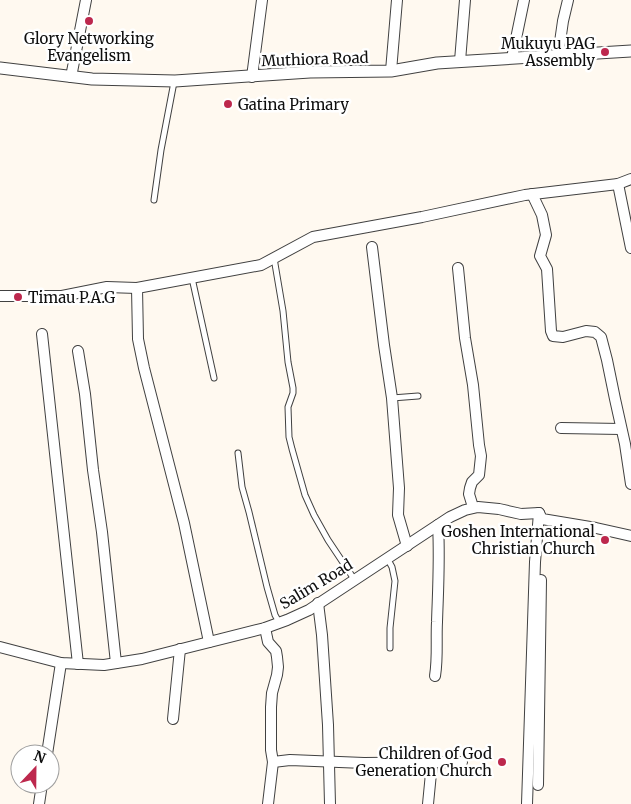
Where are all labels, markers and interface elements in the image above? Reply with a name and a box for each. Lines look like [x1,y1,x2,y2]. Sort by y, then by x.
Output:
marker: Glory Networking Evangelism [83,15,95,27]
place label: Glory Networking Evangelism [24,29,154,65]
place label: Mukuyu PAG Assembly [501,34,595,70]
marker: Mukuyu PAG Assembly [599,46,611,58]
street label: Muthiora Road [261,48,369,70]
place label: Gatina Primary [238,95,349,114]
marker: Gatina Primary [222,98,234,110]
place label: Timau P.A.G [28,288,115,307]
marker: Timau P.A.G [12,291,24,303]
place label: Goshen International Christian Church [441,522,595,558]
marker: Goshen International Christian Church [599,534,611,546]
street label: Salim Road [276,555,356,613]
north arrow [10,744,60,794]
place label: Children of God Generation Church [355,744,492,780]
text: N [31,747,48,767]
marker: Children of God Generation Church [496,756,508,768]

